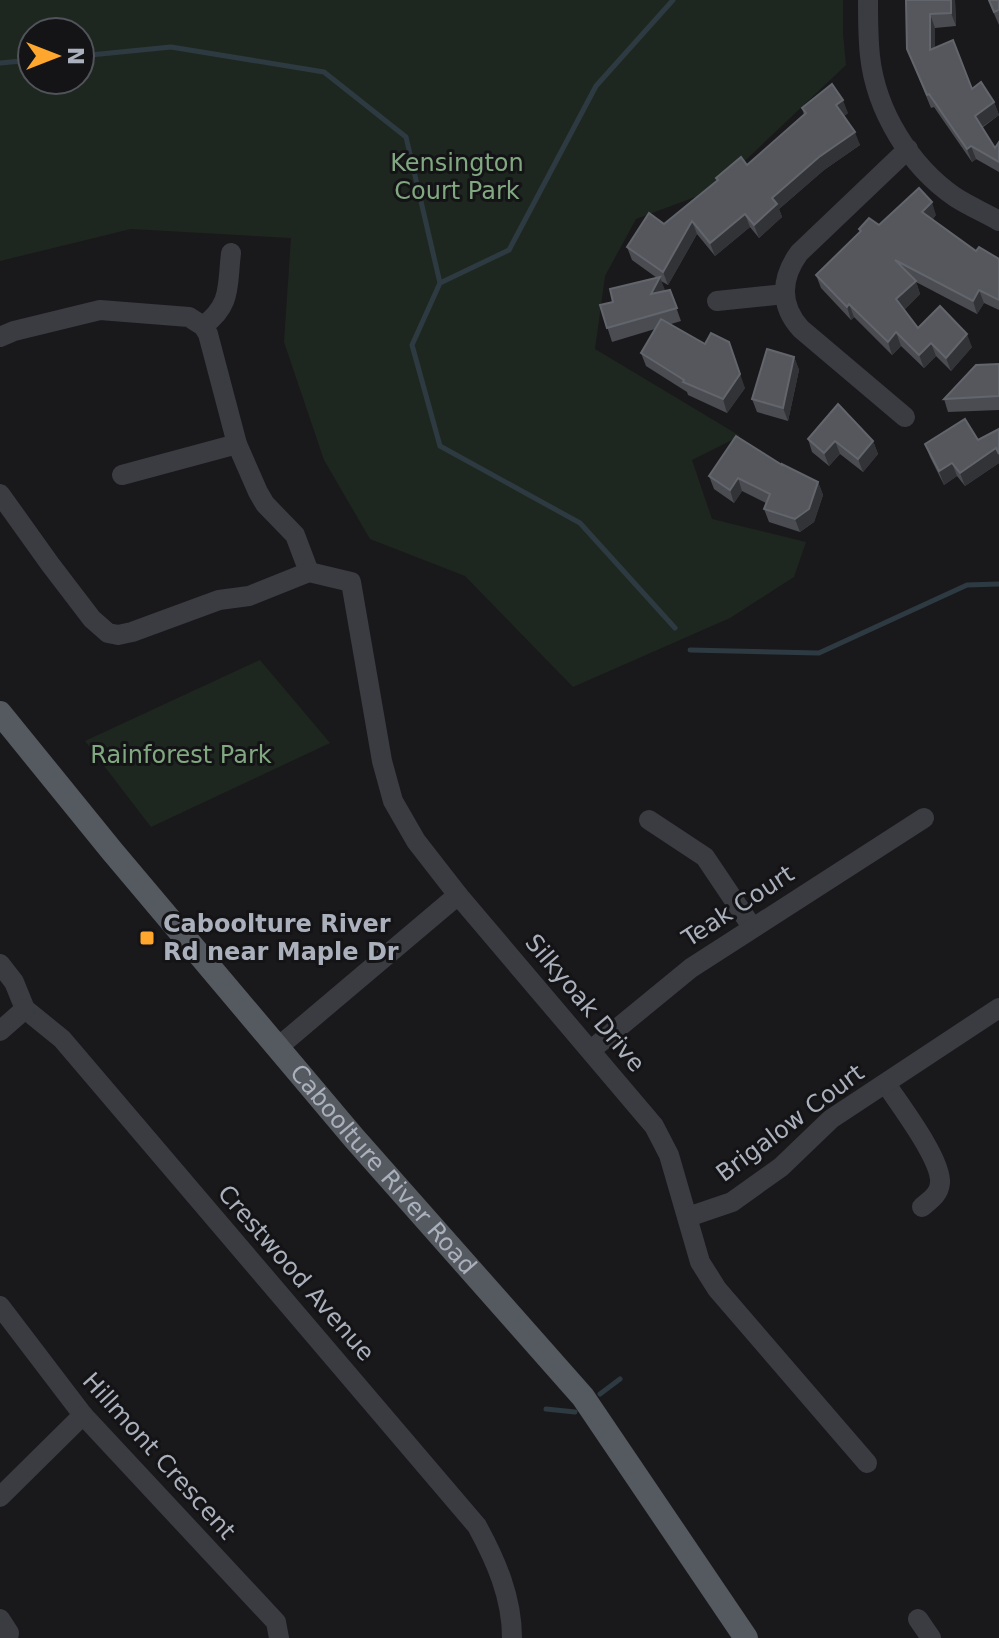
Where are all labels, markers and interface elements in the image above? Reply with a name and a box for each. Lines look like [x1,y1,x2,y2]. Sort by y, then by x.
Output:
north arrow [16,16,96,96]
text: N [63,47,88,65]
park label: Kensington Court Park [390,149,524,205]
park label: Rainforest Park [90,741,272,769]
street label: Teak Court [676,860,799,953]
place label: Caboolture River Rd near Maple Dr [163,910,399,966]
marker: Caboolture River Rd near Maple Dr [138,929,156,947]
street label: Silkyoak Drive [519,929,651,1077]
street label: Brigalow Court [711,1058,869,1188]
street label: Caboolture River Road [284,1059,482,1280]
street label: Crestwood Avenue [212,1179,380,1367]
street label: Hillmont Crescent [77,1367,241,1545]

